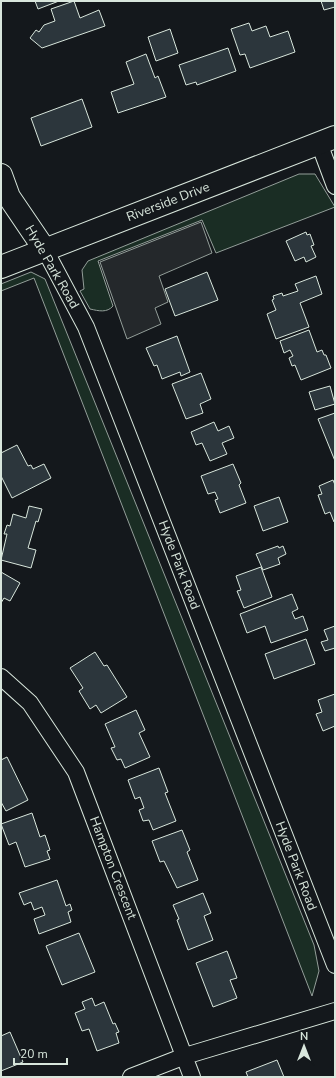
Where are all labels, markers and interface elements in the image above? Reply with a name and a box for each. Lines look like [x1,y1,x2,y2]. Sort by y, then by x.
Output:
street label: Riverside Drive [124,178,212,226]
street label: Hyde Park Road [21,222,83,312]
street label: Hyde Park Road [154,518,204,612]
street label: Hampton Crescent [85,814,141,923]
street label: Hyde Park Road [271,819,321,913]
north arrow [284,1026,324,1066]
text: N [300,1029,308,1044]
scale bar [14,1040,67,1066]
text: 20 m [20,1046,48,1062]

